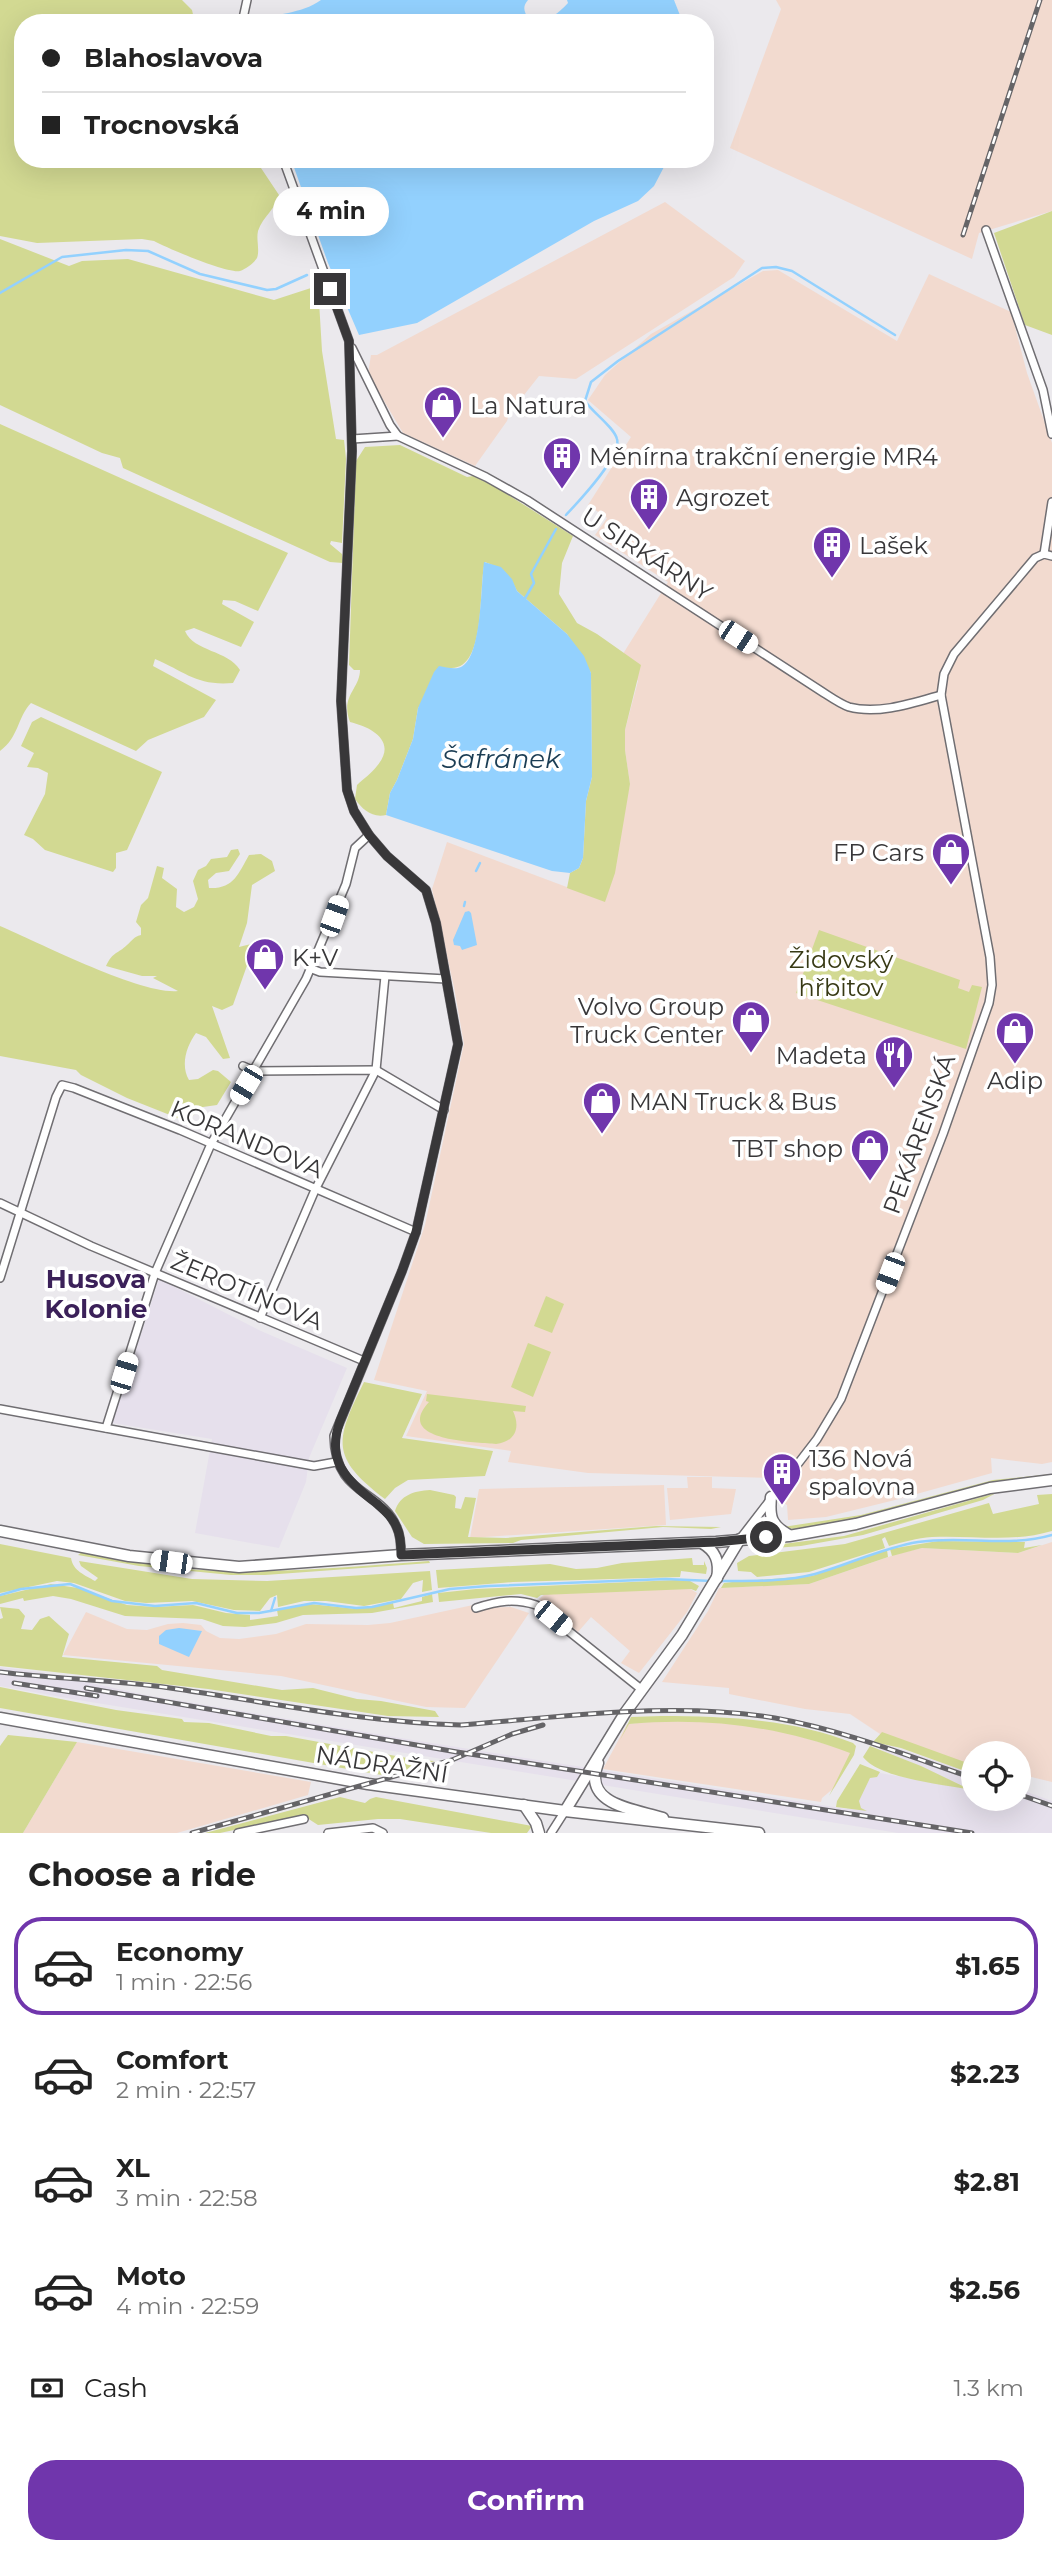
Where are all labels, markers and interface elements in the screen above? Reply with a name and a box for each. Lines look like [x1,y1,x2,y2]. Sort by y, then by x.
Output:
text: Blahoslavova [84,42,263,74]
text: Trocnovská [84,109,240,141]
callout: 4 min [272,188,388,236]
text: 4 min [296,197,366,225]
route end [314,273,346,305]
shop icon: La Natura [422,384,464,439]
place label: La Natura [470,391,587,420]
building icon: Měnírna trakční energie MR4 [541,435,583,490]
place label: Měnírna trakční energie MR4 [589,442,938,471]
building icon: Agrozet [628,476,670,531]
place label: Agrozet [676,483,770,512]
street label: U SIRKÁRNY [576,501,718,607]
building icon: Lašek [811,524,853,579]
place label: Lašek [859,531,929,560]
car [715,617,762,657]
water label: Šafránek [442,743,562,775]
shop icon: FP Cars [930,831,972,886]
place label: FP Cars [833,838,924,867]
car [317,893,352,939]
shop icon: K+V [244,936,286,991]
place label: K+V [292,943,339,972]
park label: Židovský hřbitov [789,945,893,1002]
place label: Volvo Group Truck Center [570,992,724,1049]
shop icon: Volvo Group Truck Center [730,999,772,1054]
shop icon: Adip [994,1010,1036,1065]
restaurant icon: Madeta [873,1034,915,1089]
place label: Madeta [776,1041,867,1070]
street label: PEKÁRENSKÁ [877,1049,962,1218]
car [227,1062,266,1108]
place label: Adip [987,1066,1043,1095]
shop icon: MAN Truck & Bus [581,1080,623,1135]
place label: MAN Truck & Bus [629,1087,836,1116]
street label: KORANDOVA [166,1094,328,1184]
shop icon: TBT shop [849,1127,891,1182]
place label: TBT shop [732,1134,843,1163]
street label: ŽEROTÍNOVA [167,1246,328,1336]
car [873,1250,908,1296]
district label: Husova Kolonie [45,1263,147,1325]
car [108,1350,141,1396]
place label: 136 Nová spalovna [809,1444,916,1501]
building icon: 136 Nová spalovna [761,1451,803,1506]
route start [750,1521,782,1553]
car [149,1549,194,1575]
car [531,1597,576,1639]
street label: NÁDRAŽNÍ [314,1739,451,1789]
map controls [961,1741,1031,1811]
button: locate [961,1741,1031,1811]
text: Choose a ride [28,1855,256,1894]
icon: car [32,1935,95,1998]
text: Economy [116,1936,243,1968]
text: $1.65 [955,1950,1020,1982]
text: 1 min · 22:56 [116,1968,252,1996]
icon: car [32,2043,95,2106]
text: Comfort [116,2044,228,2076]
text: $2.23 [950,2058,1020,2090]
text: 2 min · 22:57 [116,2076,256,2104]
icon: car [32,2151,95,2214]
text: XL [116,2152,150,2184]
text: $2.81 [953,2166,1020,2198]
text: 3 min · 22:58 [116,2184,258,2212]
icon: car [32,2259,95,2322]
text: Moto [116,2260,186,2292]
text: $2.56 [949,2274,1020,2306]
text: 4 min · 22:59 [116,2292,259,2320]
icon: cash [28,2369,66,2407]
text: Cash [84,2372,148,2404]
text: 1.3 km [954,2374,1024,2402]
button: Confirm [28,2460,1024,2540]

